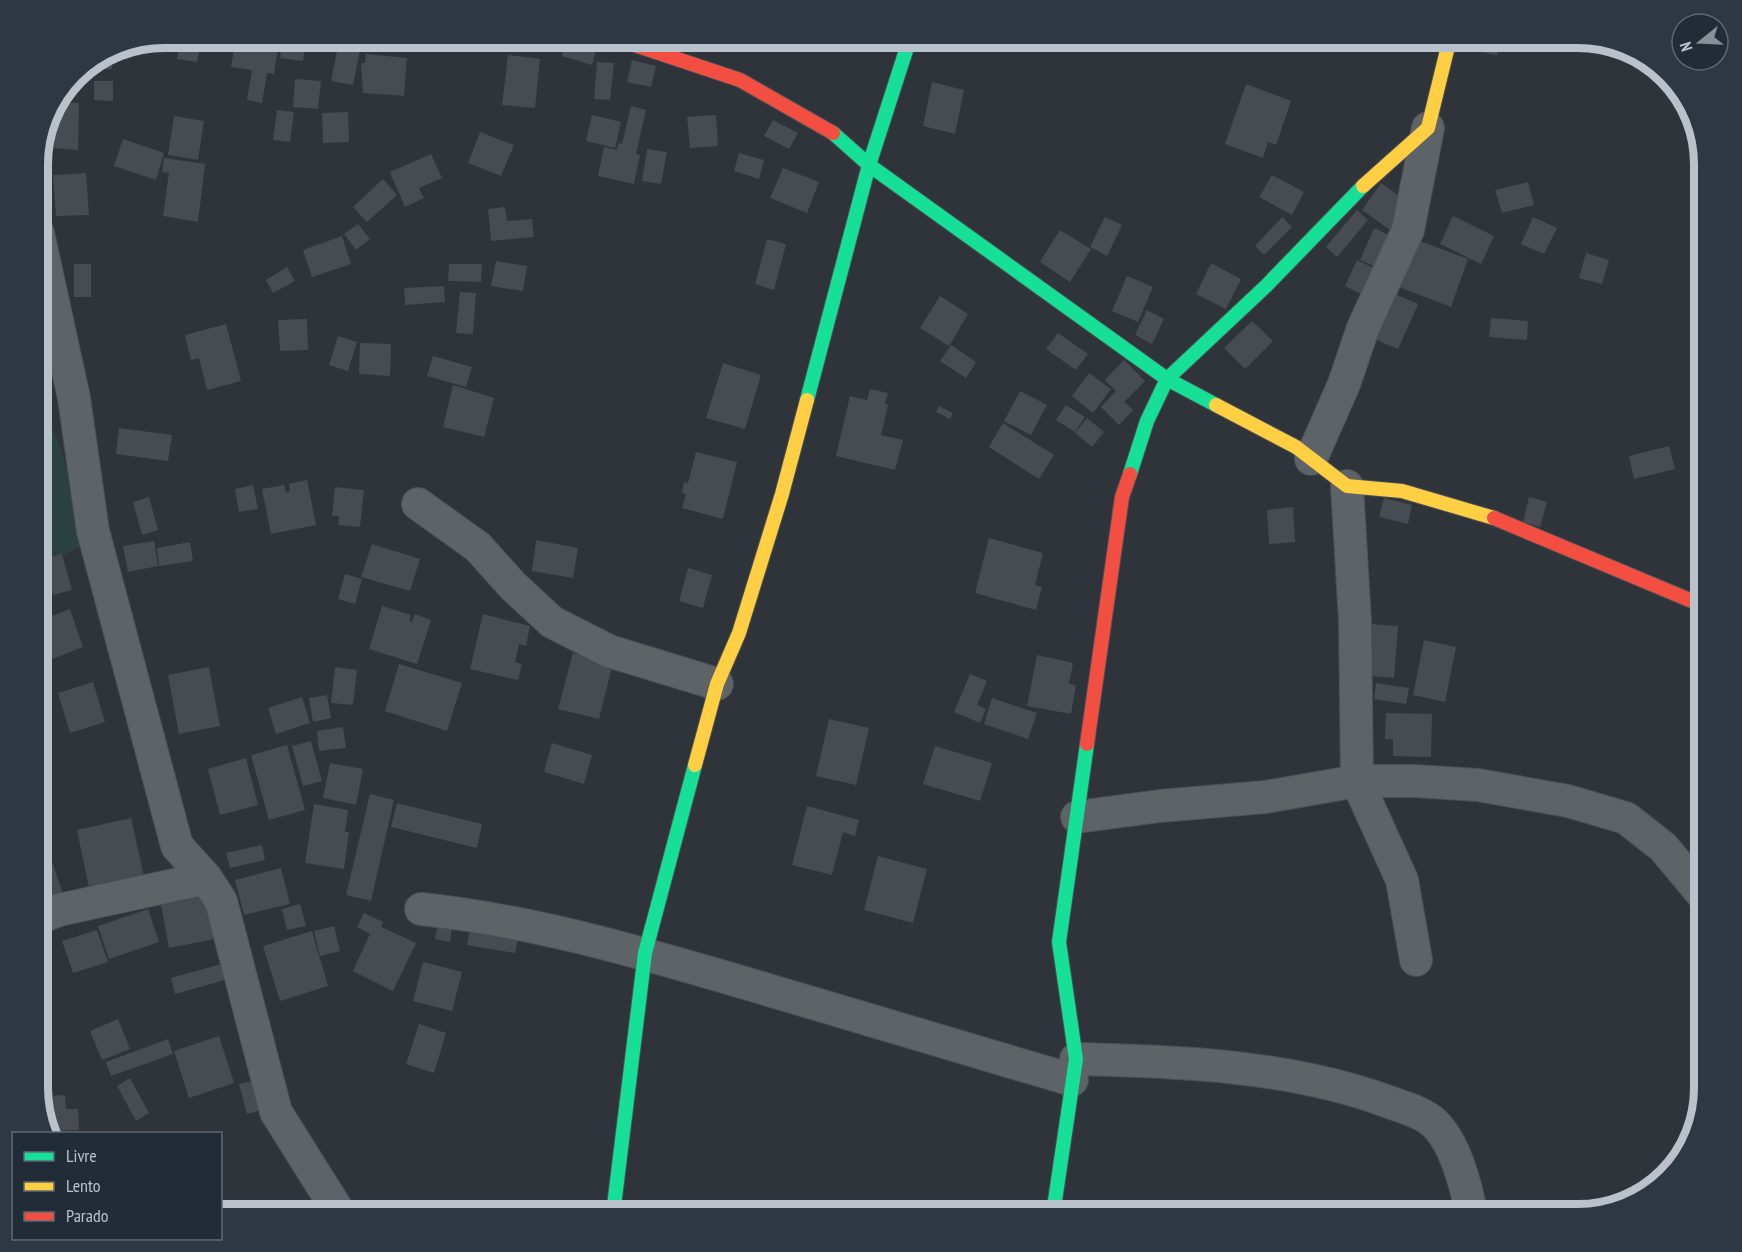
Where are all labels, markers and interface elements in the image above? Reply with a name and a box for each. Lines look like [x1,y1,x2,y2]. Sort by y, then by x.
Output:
north arrow [1670,12,1730,72]
text: N [1675,39,1697,54]
legend [12,1132,222,1240]
text: Livre [66,1144,97,1167]
text: Lento [66,1174,101,1197]
text: Parado [66,1204,109,1227]

